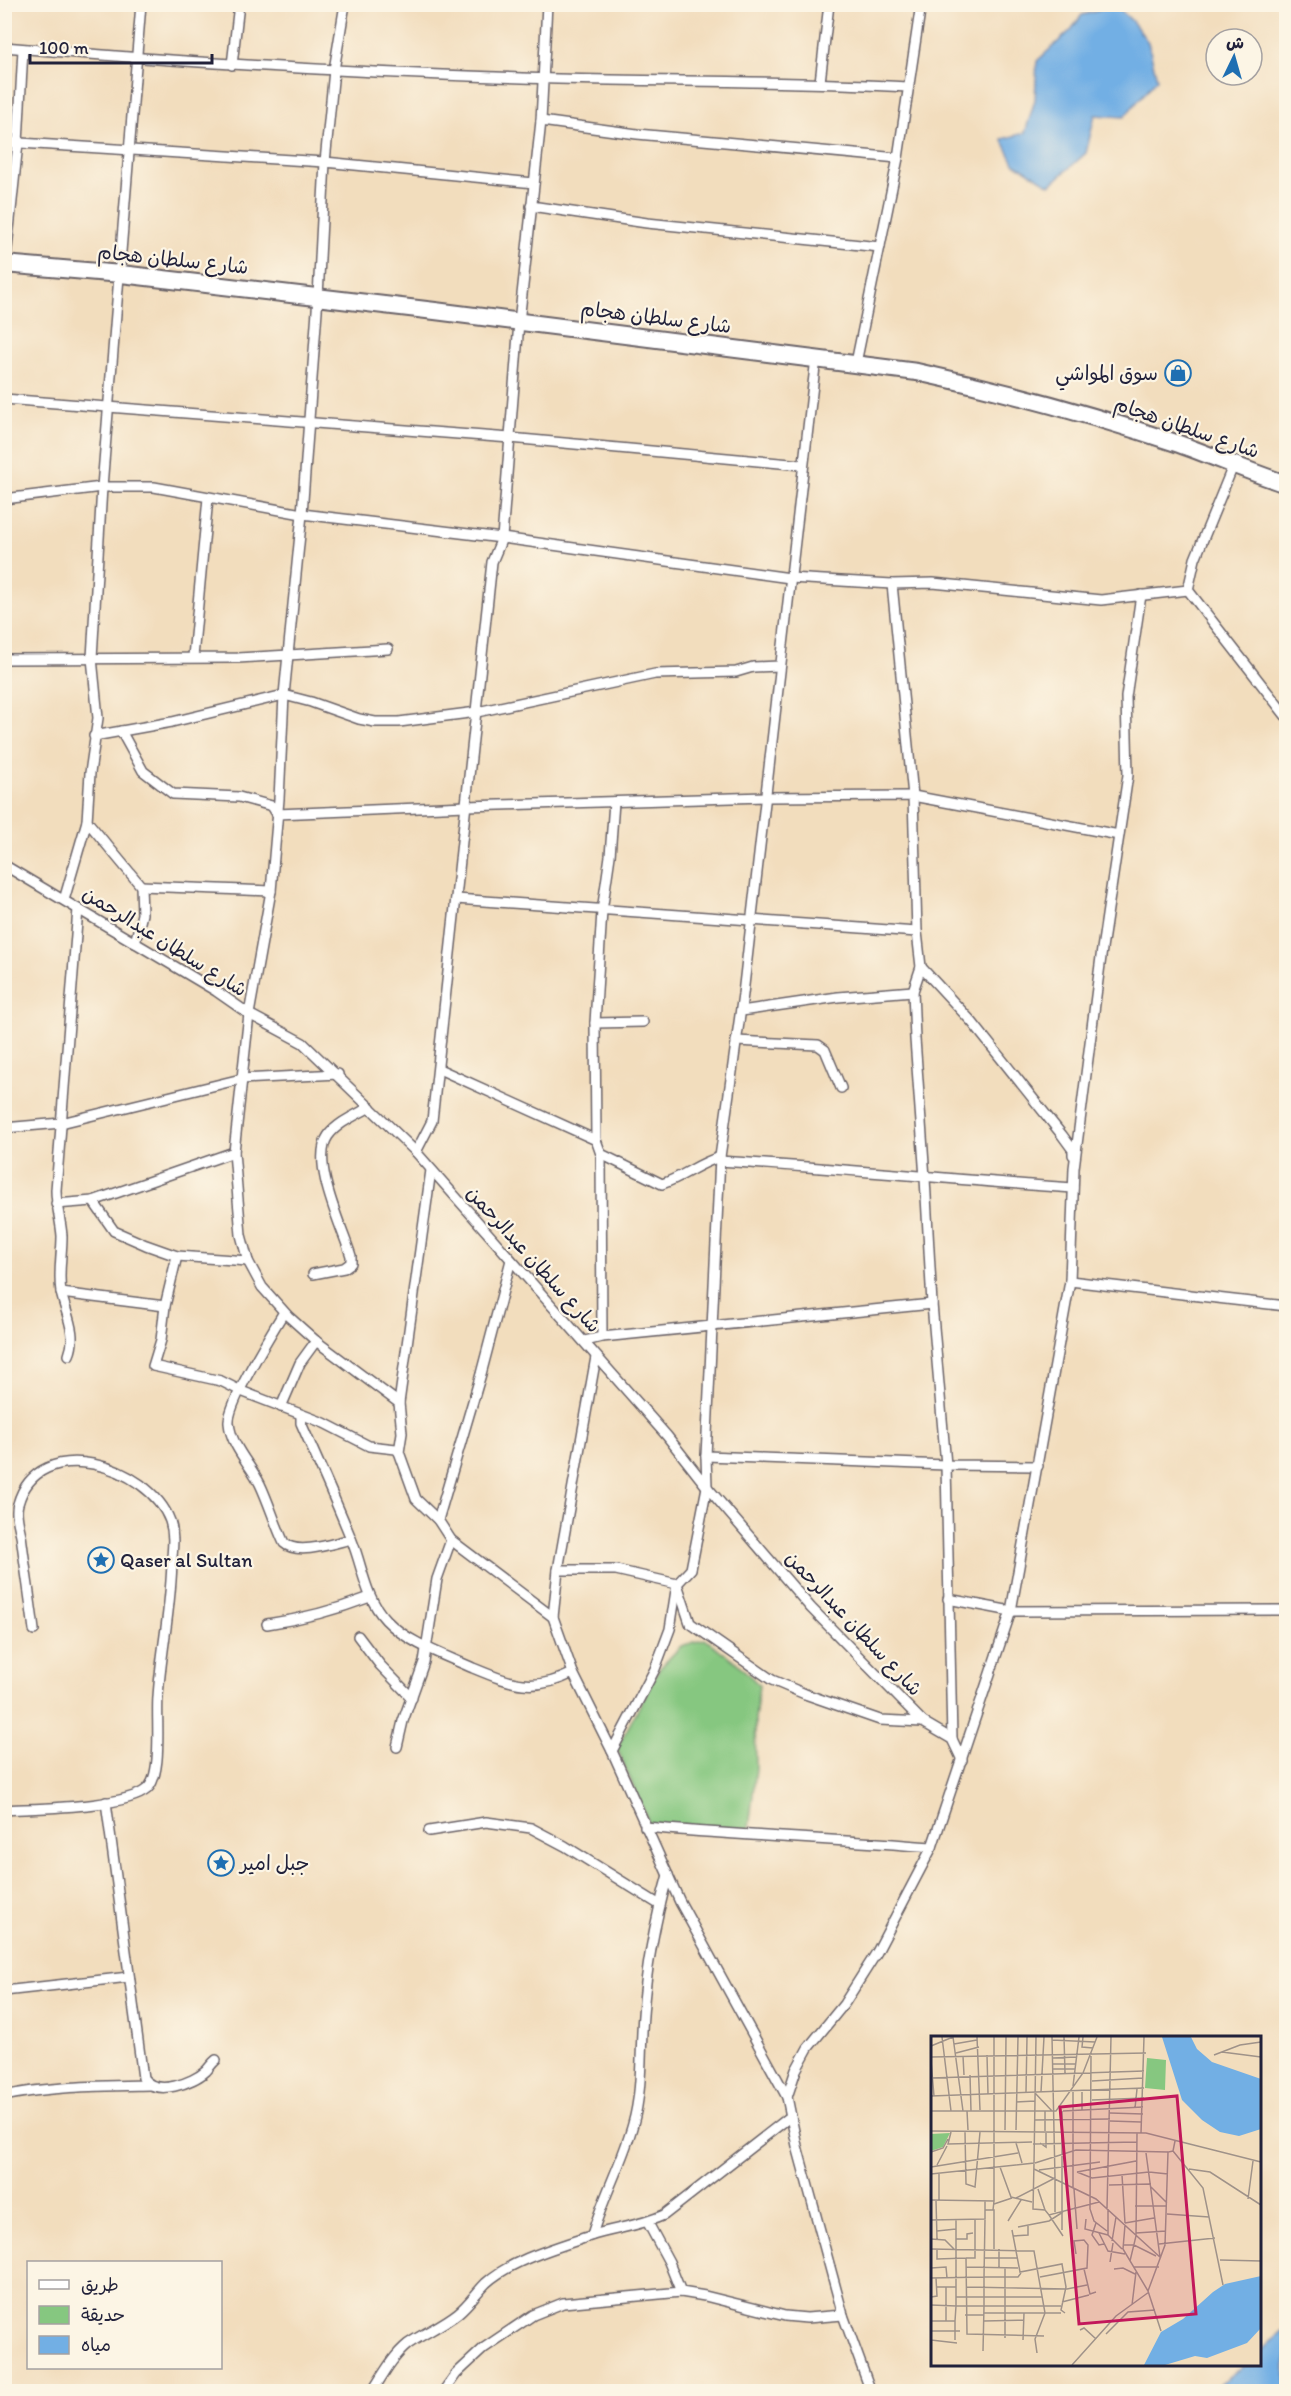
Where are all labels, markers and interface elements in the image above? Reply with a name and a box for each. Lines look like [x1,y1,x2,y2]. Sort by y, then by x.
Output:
scale bar [30,27,212,65]
north arrow [1204,27,1264,87]
text: ش [1226,32,1245,53]
text: 100 m [39,37,89,59]
street label: شارع سلطان هجام [96,239,250,282]
street label: شارع سلطان هجام [579,296,733,341]
shop icon: سوق المواشي [1163,358,1193,388]
place label: سوق المواشي [1055,361,1158,391]
street label: شارع سلطان هجام [1111,391,1263,466]
street label: شارع سلطان عبدالرحمن [77,881,252,1003]
street label: شارع سلطان عبدالرحمن [460,1181,606,1339]
place icon: Qaser al Sultan [86,1545,116,1575]
street label: شارع سلطان عبدالرحمن [779,1546,927,1702]
place label: Qaser al Sultan [120,1548,253,1572]
place icon: جبل امير [206,1848,236,1878]
place label: جبل امير [238,1851,310,1875]
inset map [931,2036,1261,2366]
legend [27,2261,222,2369]
text: طريق [81,2274,119,2296]
text: حديقة [81,2304,125,2326]
text: مياه [81,2334,111,2356]

